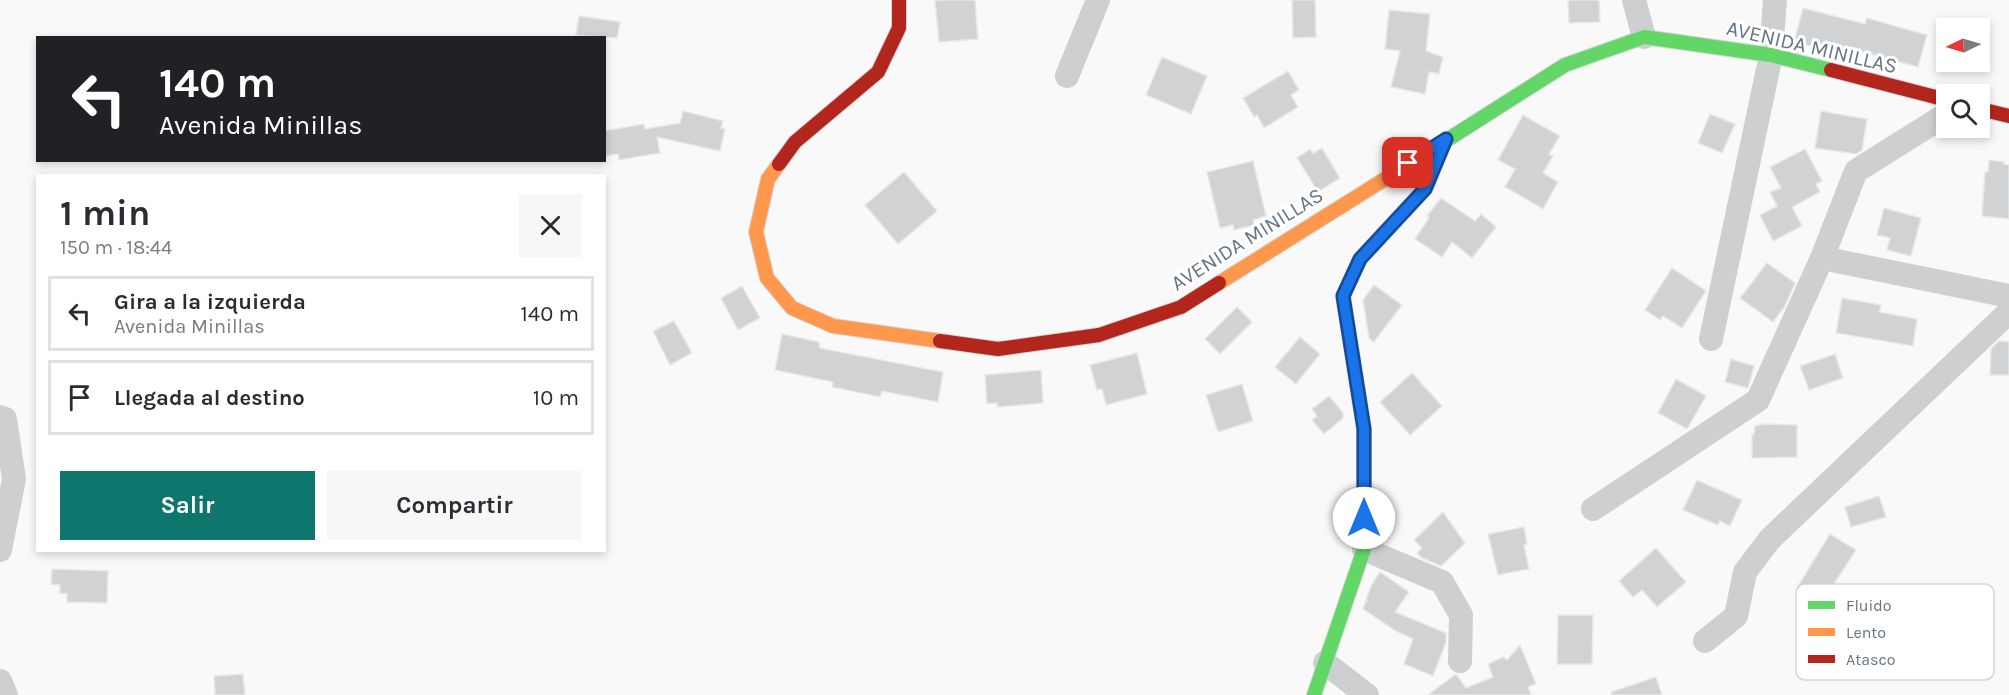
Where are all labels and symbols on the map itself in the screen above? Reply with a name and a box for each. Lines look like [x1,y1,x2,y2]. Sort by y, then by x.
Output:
street label: AVENIDA MINILLAS [1724,16,1900,78]
north arrow [1936,18,1990,72]
pin [1382,137,1433,188]
street label: AVENIDA MINILLAS [1167,183,1327,295]
position arrow [1332,486,1396,550]
legend [1796,584,1994,680]
text: Fluido [1846,596,1892,615]
text: Lento [1846,623,1886,642]
text: Atasco [1846,650,1895,669]

